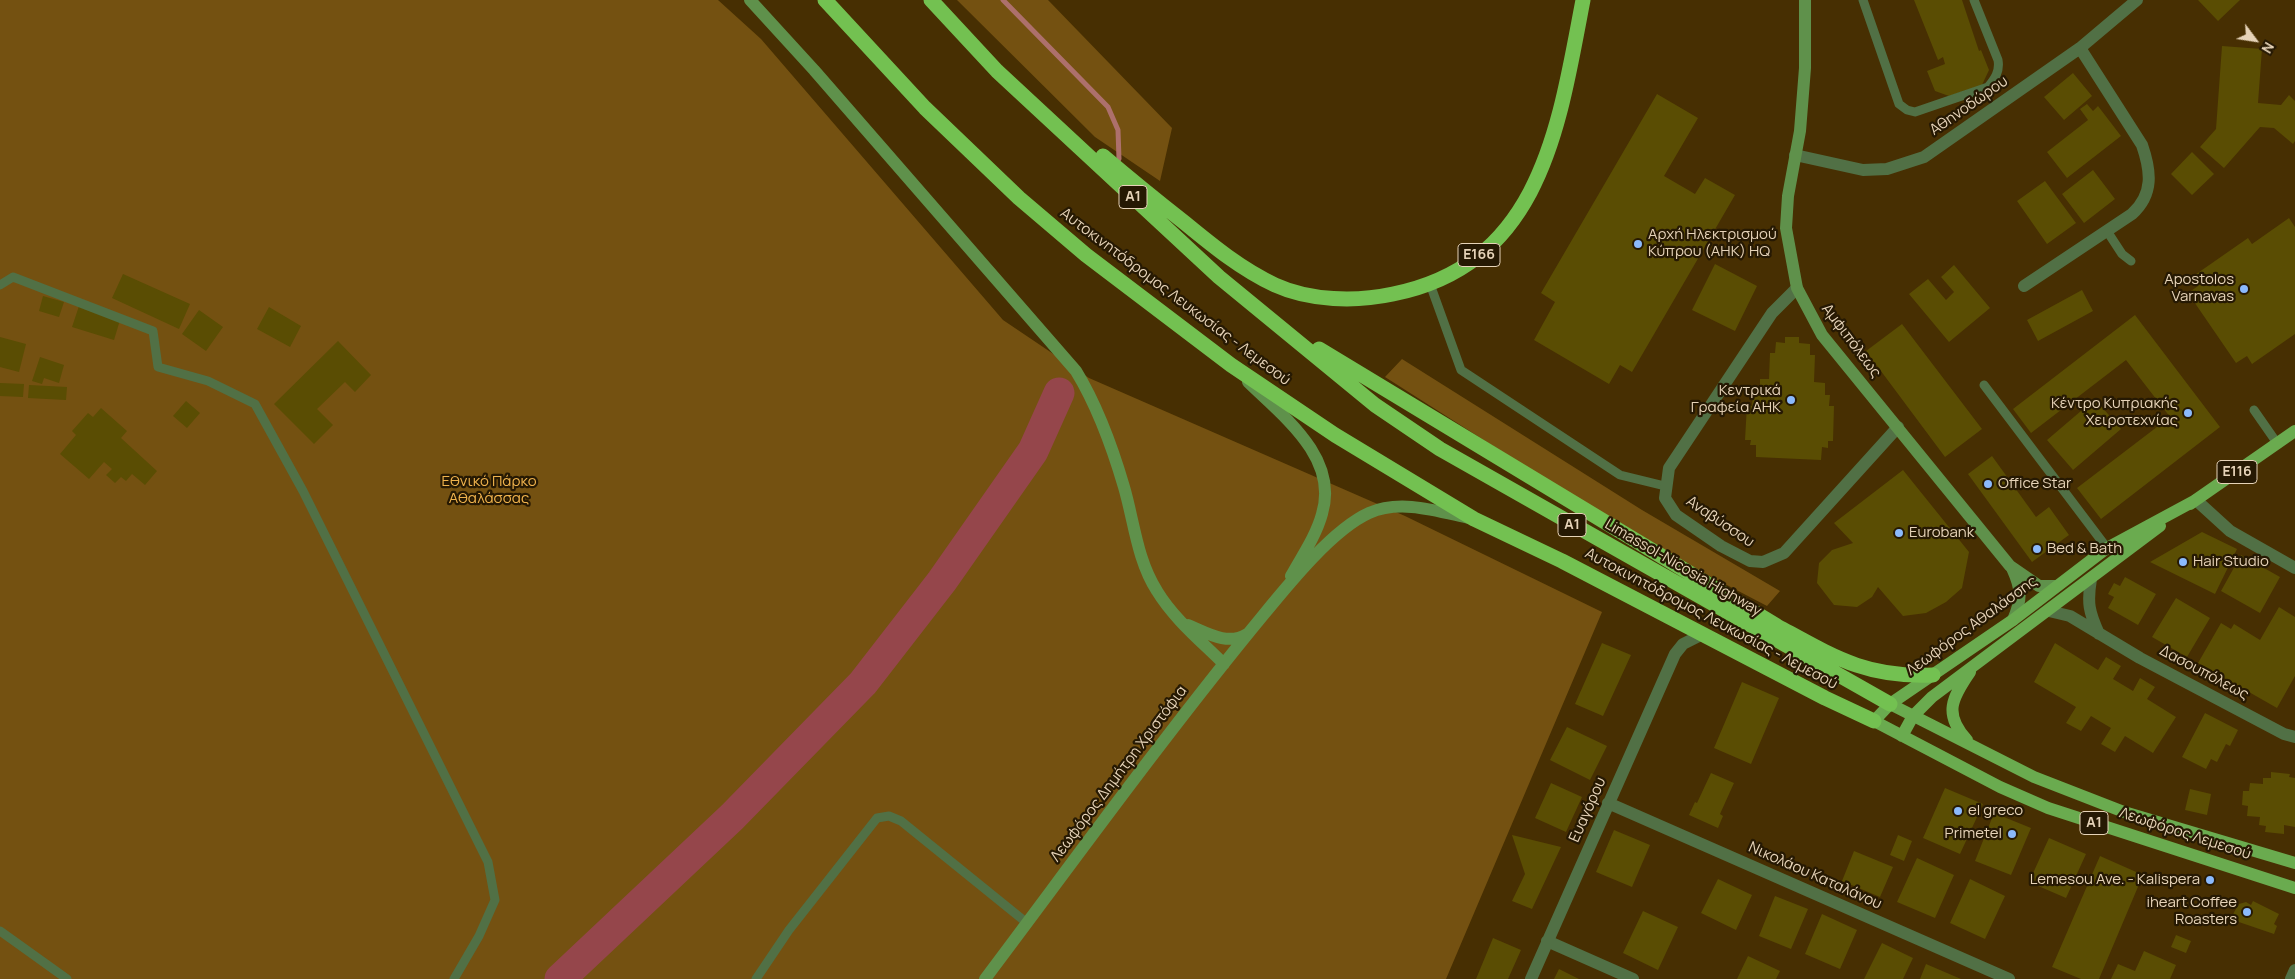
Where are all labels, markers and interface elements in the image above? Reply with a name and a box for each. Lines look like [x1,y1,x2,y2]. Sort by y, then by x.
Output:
north arrow [2230,15,2280,65]
text: N [2258,39,2279,57]
street label: Αθηνοδώρου [1926,72,2012,140]
road number: A1 [1119,186,1147,208]
street label: Αυτοκινητόδρομος Λευκωσίας - Λεμεσού [1056,205,1294,389]
place label: Αρχή Ηλεκτρισμού Κύπρου (ΑΗΚ) HQ [1648,226,1777,261]
marker: Αρχή Ηλεκτρισμού Κύπρου (ΑΗΚ) HQ [1632,238,1644,250]
road number: E166 [1458,244,1500,266]
place label: Apostolos Varnavas [2164,271,2234,306]
marker: Apostolos Varnavas [2238,283,2250,295]
street label: Αμφιπόλεως [1817,301,1885,381]
place label: Κεντρικά Γραφεία ΑΗΚ [1691,382,1781,417]
marker: Κεντρικά Γραφεία ΑΗΚ [1785,394,1797,406]
place label: Κέντρο Κυπριακής Χειροτεχνίας [2051,395,2178,430]
marker: Κέντρο Κυπριακής Χειροτεχνίας [2182,407,2194,419]
road number: E116 [2217,461,2257,484]
park label: Εθνικό Πάρκο Αθαλάσσας [441,473,537,508]
place label: Office Star [1998,475,2071,493]
marker: Office Star [1982,478,1994,490]
street label: Αναβύσσου [1683,493,1757,551]
road number: A1 [1558,514,1586,536]
street label: Limassol-Nicosia Highway [1601,516,1765,620]
place label: Eurobank [1909,524,1974,542]
marker: Eurobank [1893,527,1905,539]
place label: Bed & Bath [2047,540,2122,558]
marker: Bed & Bath [2031,543,2043,555]
street label: Αυτοκινητόδρομος Λευκωσίας - Λεμεσού [1582,545,1840,693]
place label: Hair Studio [2193,553,2269,571]
marker: Hair Studio [2177,556,2189,568]
street label: Λεωφόρος Αθαλάσσης [1903,572,2041,680]
street label: Δασουπόλεως [2156,642,2252,704]
street label: Λεωφόρος Δημήτρη Χριστόφια [1047,683,1191,865]
street label: Ευαγόρου [1566,775,1610,845]
place label: el greco [1968,802,2023,820]
street label: Λεωφόρος Λεμεσού [2117,804,2253,864]
marker: el greco [1952,805,1964,817]
road number: A1 [2080,811,2108,834]
place label: Primetel [1945,825,2002,843]
marker: Primetel [2006,828,2018,840]
street label: Νικολάου Καταλάνου [1746,839,1884,913]
place label: Lemesou Ave. - Kalispera [2030,871,2200,889]
marker: Lemesou Ave. - Kalispera [2204,874,2216,886]
place label: iheart Coffee Roasters [2146,894,2237,929]
marker: iheart Coffee Roasters [2241,906,2253,918]

